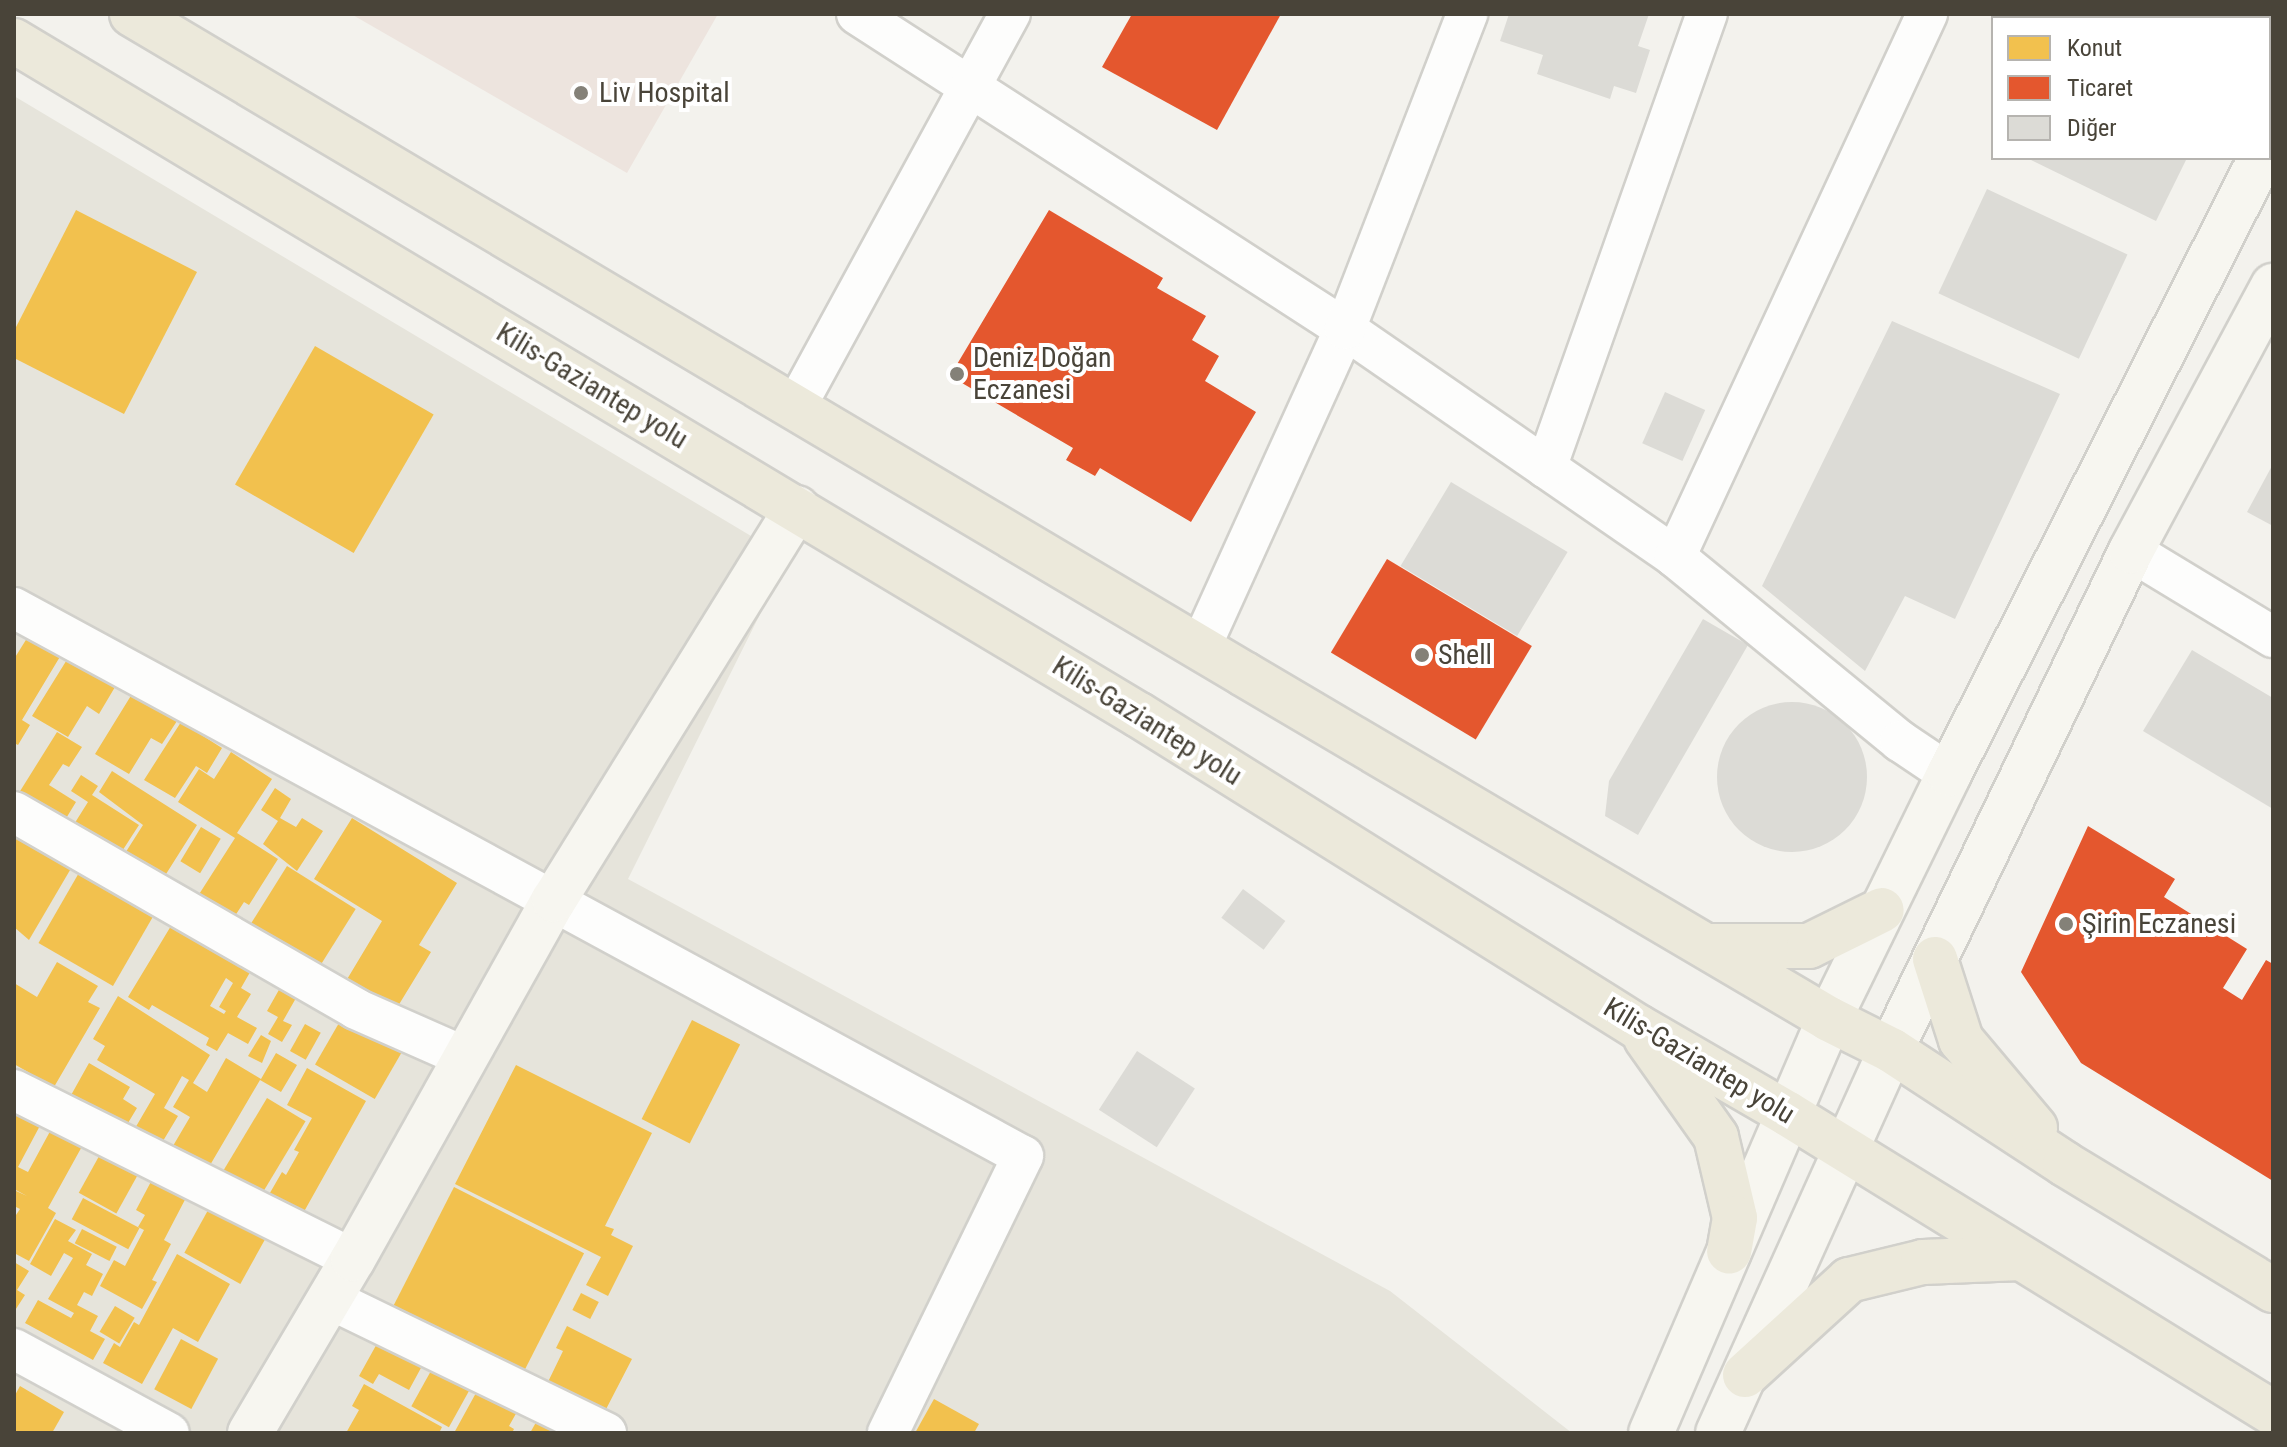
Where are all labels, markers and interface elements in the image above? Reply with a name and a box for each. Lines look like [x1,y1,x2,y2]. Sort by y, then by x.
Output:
legend [1991,16,2271,160]
text: Konut [2067,34,2122,62]
text: Ticaret [2067,74,2133,102]
place label: Liv Hospital [599,76,730,110]
marker: Liv Hospital [570,82,592,104]
text: Diğer [2067,114,2117,142]
street label: Kilis-Gaziantep yolu [490,316,694,456]
place label: Deniz Doğan Eczanesi [973,341,1112,407]
marker: Deniz Doğan Eczanesi [948,365,966,383]
place label: Shell [1438,638,1492,672]
marker: Shell [1413,646,1431,664]
street label: Kilis-Gaziantep yolu [1046,649,1248,793]
place label: Şirin Eczanesi [2082,907,2236,941]
marker: Şirin Eczanesi [2057,915,2075,933]
street label: Kilis-Gaziantep yolu [1597,991,1801,1131]

